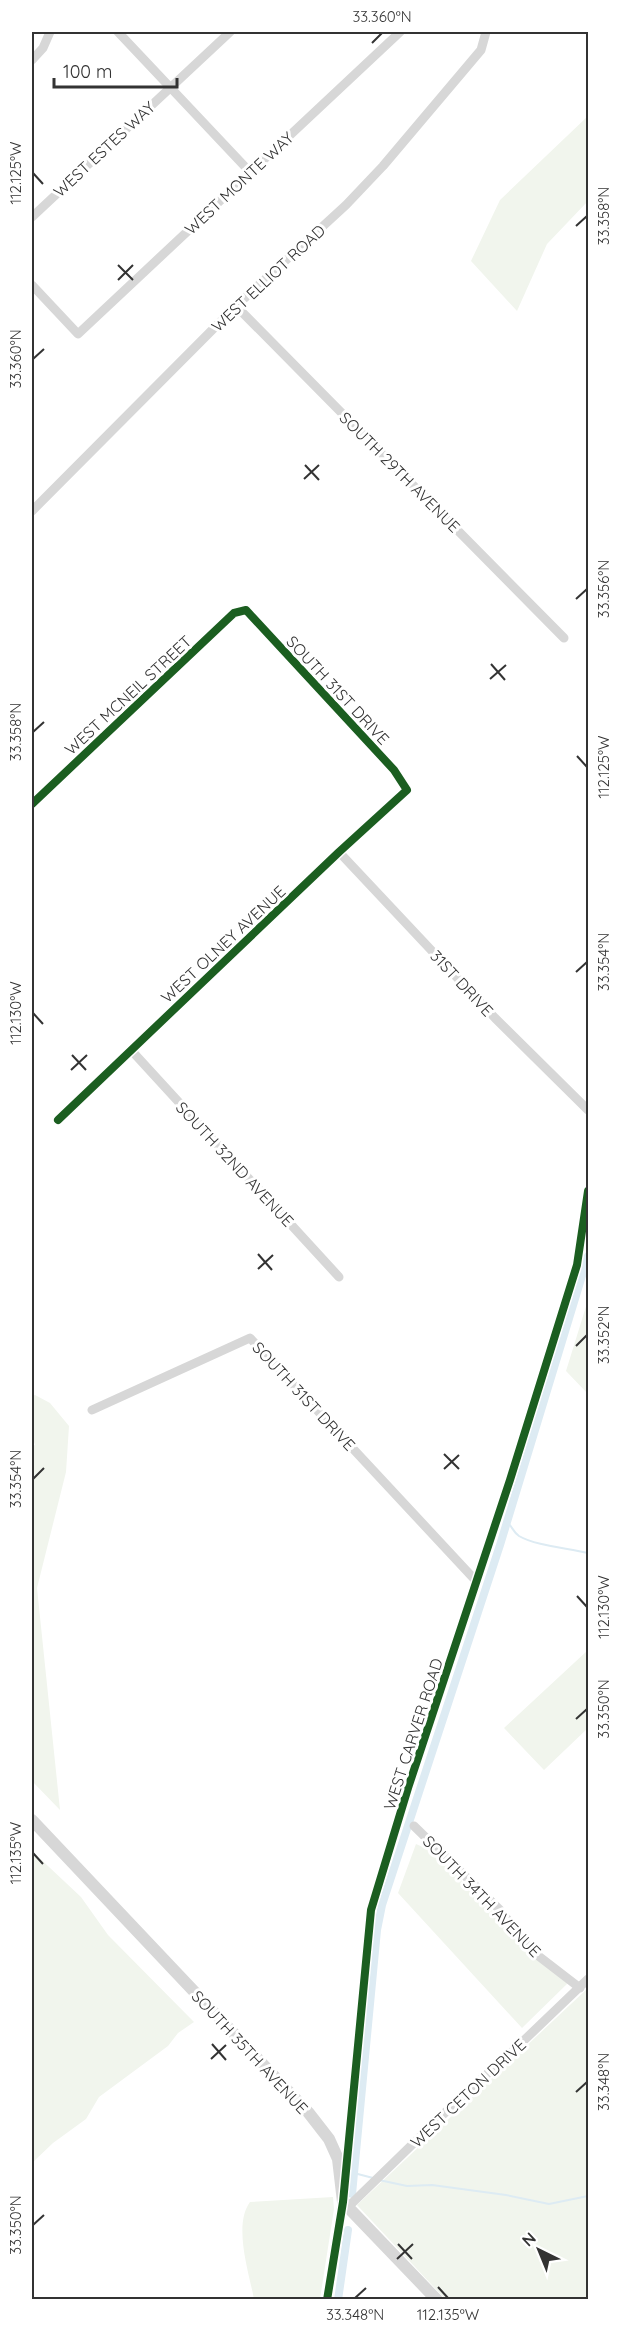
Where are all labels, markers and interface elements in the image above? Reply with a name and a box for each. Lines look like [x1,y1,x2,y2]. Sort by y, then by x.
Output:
text: 33.360°N [352,7,412,26]
scale bar [54,51,177,89]
text: 100 m [63,60,112,83]
street label: WEST ESTES WAY [49,97,159,201]
street label: WEST MONTE WAY [180,127,298,239]
text: 112.125°W [6,141,25,205]
text: 33.358°N [594,187,613,245]
street label: WEST ELLIOT ROAD [207,220,329,336]
text: 33.360°N [6,329,25,389]
street label: SOUTH 29TH AVENUE [336,408,464,536]
text: 33.356°N [594,560,613,618]
street label: WEST MCNEIL STREET [60,631,196,759]
street label: SOUTH 31ST DRIVE [282,631,394,749]
text: 33.358°N [6,703,25,761]
text: 112.125°W [594,735,613,799]
street label: WEST OLNEY AVENUE [157,881,289,1007]
text: 33.354°N [594,933,613,991]
street label: 31ST DRIVE [426,946,498,1020]
text: 112.130°W [6,981,25,1045]
street label: SOUTH 32ND AVENUE [172,1097,298,1231]
text: 33.352°N [594,1306,613,1364]
street label: SOUTH 31ST DRIVE [248,1337,360,1455]
text: 33.354°N [6,1450,25,1508]
text: 112.130°W [594,1575,613,1639]
street label: WEST CARVER ROAD [379,1656,447,1812]
text: 33.350°N [594,1679,613,1739]
text: 112.135°W [6,1821,25,1884]
street label: SOUTH 34TH AVENUE [419,1831,545,1961]
street label: SOUTH 35TH AVENUE [188,1986,312,2118]
street label: WEST CETON DRIVE [406,2034,530,2152]
text: 33.348°N [594,2053,613,2111]
text: 33.350°N [6,2195,25,2255]
north arrow [509,2220,569,2280]
text: N [518,2228,540,2250]
text: 33.348°N [326,2305,384,2324]
text: 112.135°W [417,2305,480,2324]

